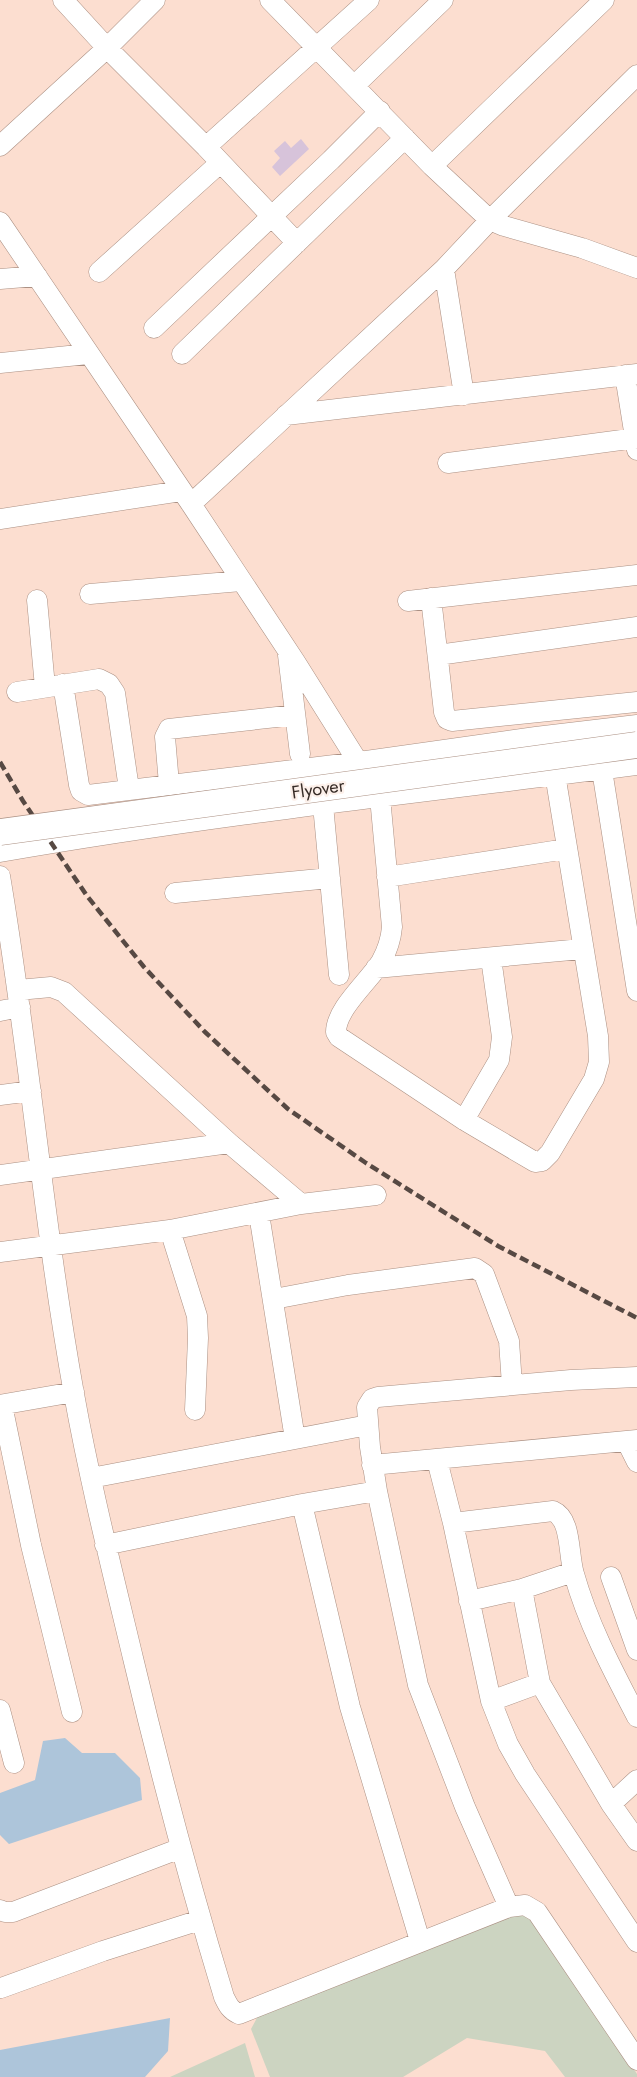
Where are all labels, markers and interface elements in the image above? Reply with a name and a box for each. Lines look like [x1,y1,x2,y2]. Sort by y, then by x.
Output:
street label: Flyover [290,772,347,806]

